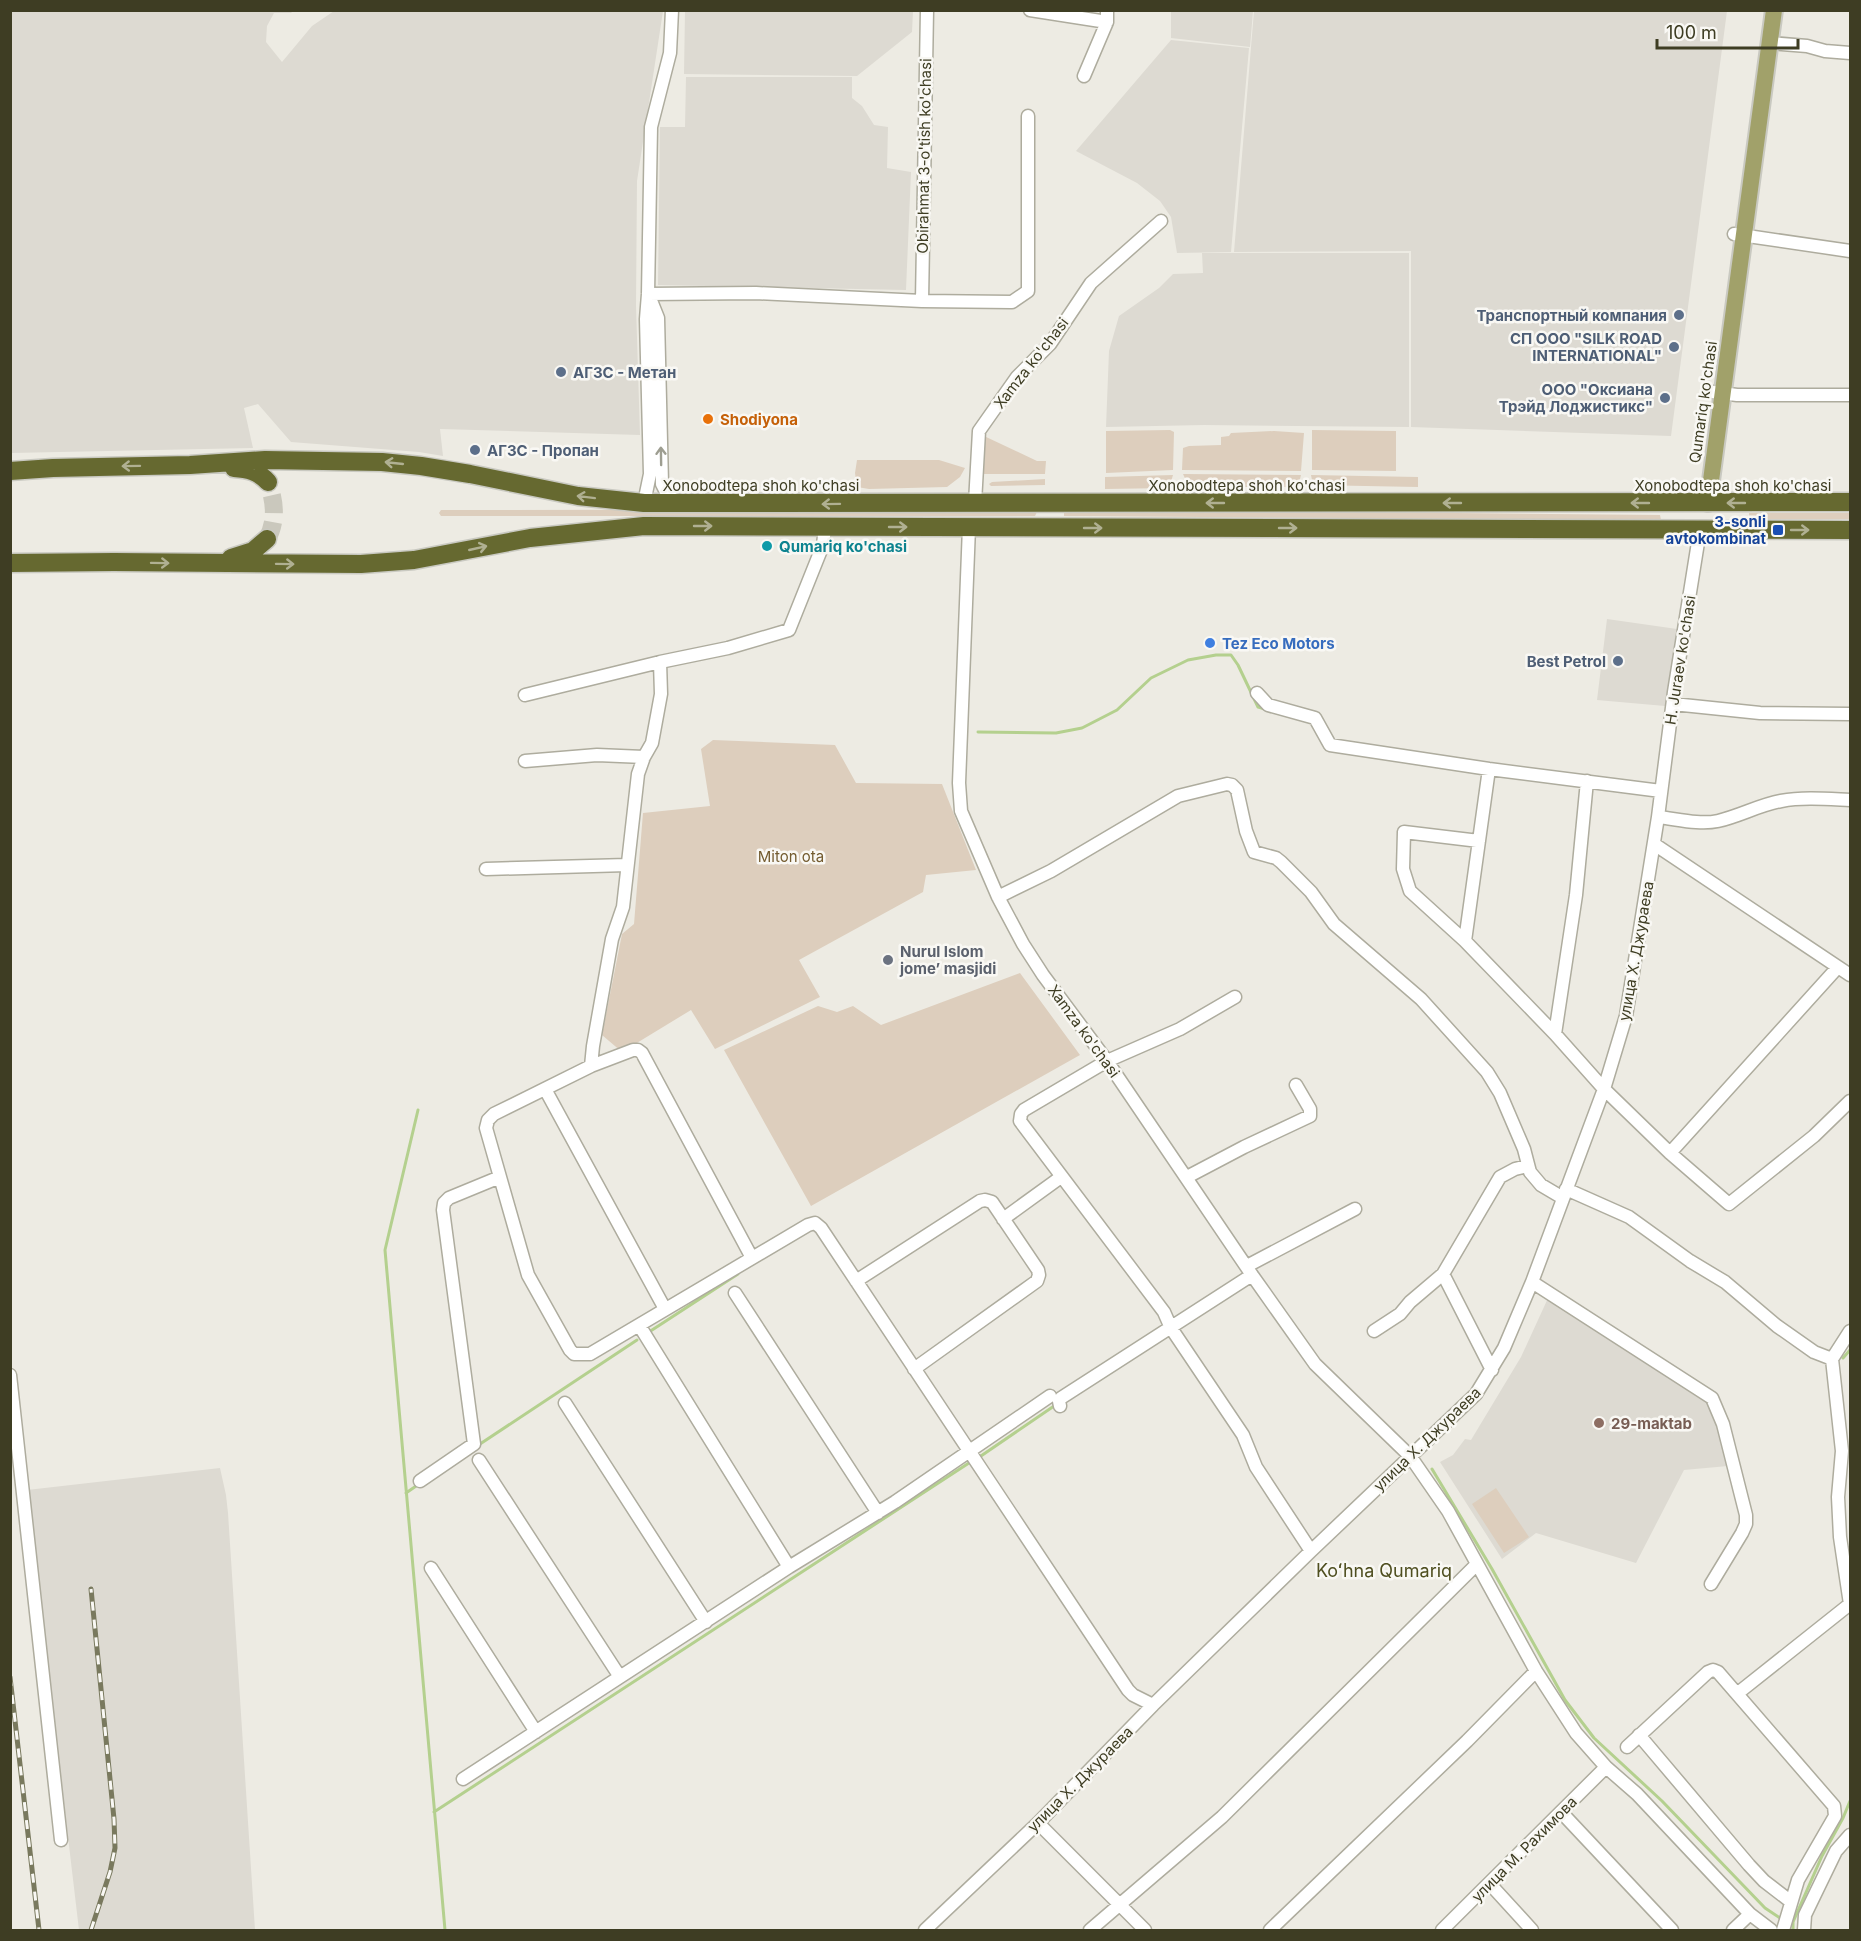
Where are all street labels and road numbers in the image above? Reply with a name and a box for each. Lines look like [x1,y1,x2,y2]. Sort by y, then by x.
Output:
street label: Obirahmat 3-o'tish ko'chasi [913,58,935,254]
street label: Xamza ko'chasi [990,314,1072,412]
street label: Qumariq ko'chasi [1685,340,1721,464]
street label: Xonobodtepa shoh ko'chasi [663,476,859,495]
street label: Xonobodtepa shoh ko'chasi [1149,476,1345,495]
street label: Xonobodtepa shoh ko'chasi [1635,476,1831,495]
street label: H. Juraev ko'chasi [1660,594,1700,726]
street label: улица Х. Джураева [1614,879,1658,1023]
street label: Xamza ko'chasi [1044,981,1124,1081]
street label: улица Х. Джураева [1369,1383,1485,1495]
street label: улица Х. Джураева [1023,1722,1137,1836]
street label: улица М. Рахимова [1467,1792,1581,1906]

